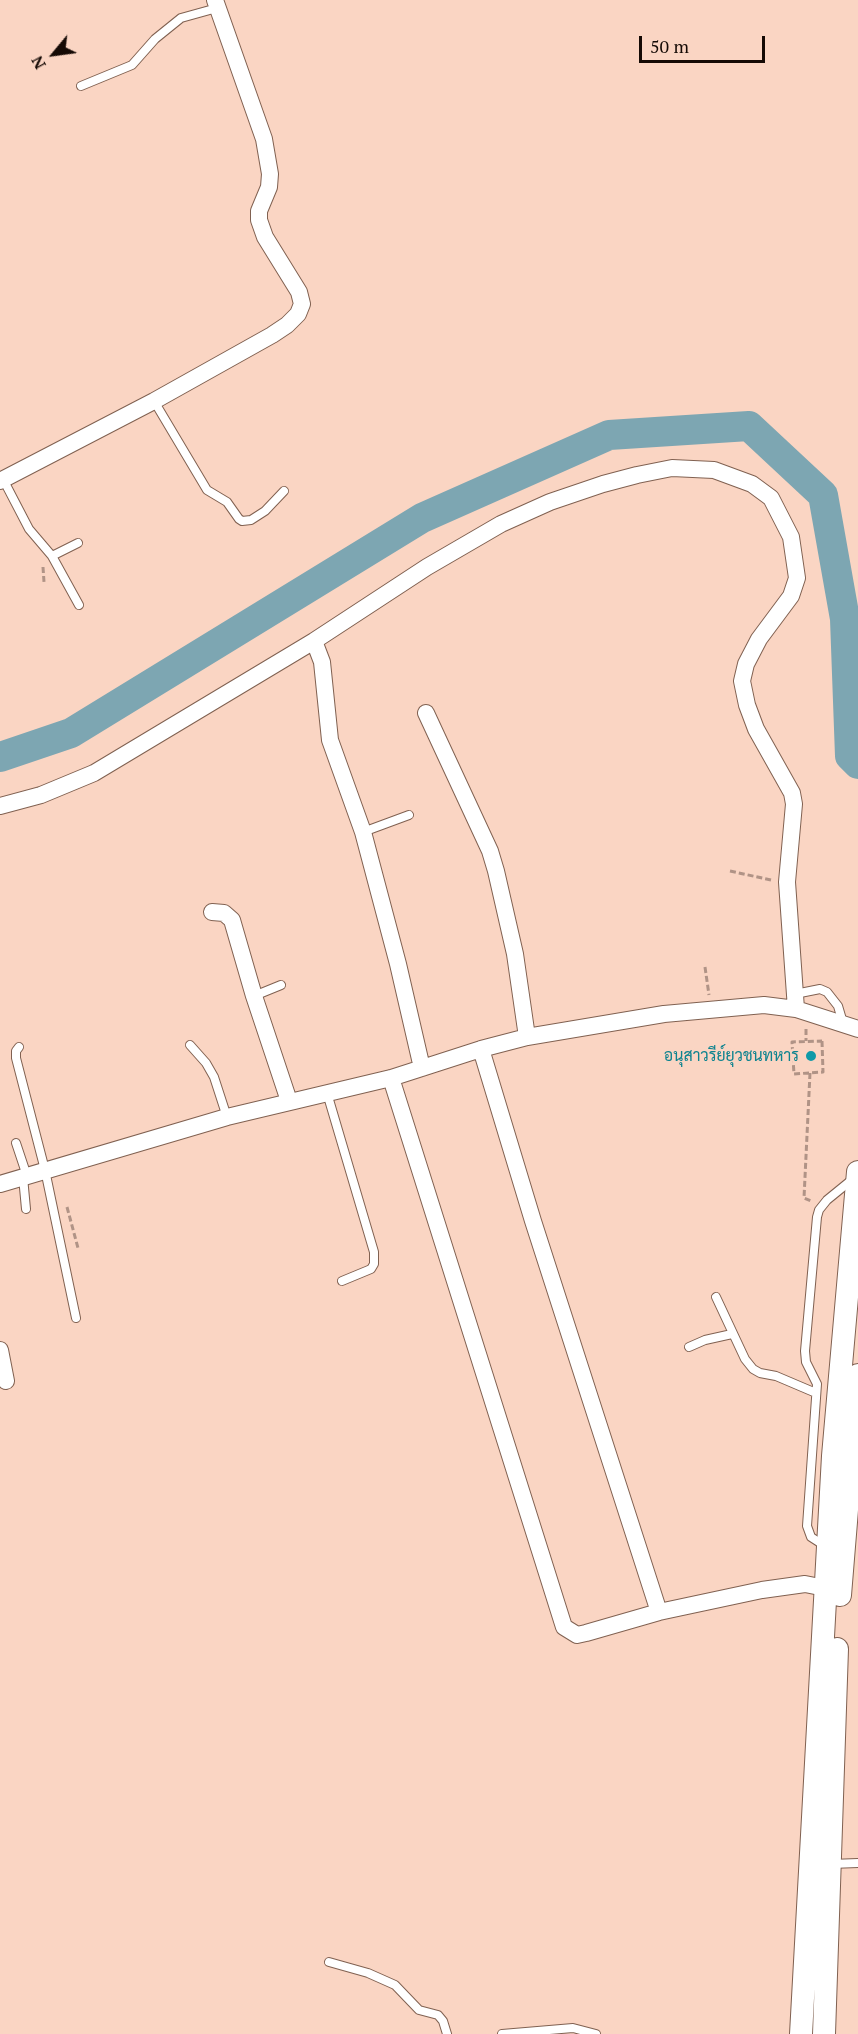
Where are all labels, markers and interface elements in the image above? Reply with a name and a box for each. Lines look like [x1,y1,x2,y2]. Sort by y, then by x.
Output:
north arrow [24,24,84,84]
scale bar [642,24,768,62]
text: 50 m [650,34,689,58]
text: N [26,52,51,73]
place label: อนุสาวรีย์ยุวชนทหาร [664,1046,799,1066]
marker: อนุสาวรีย์ยุวชนทหาร [804,1049,818,1063]

